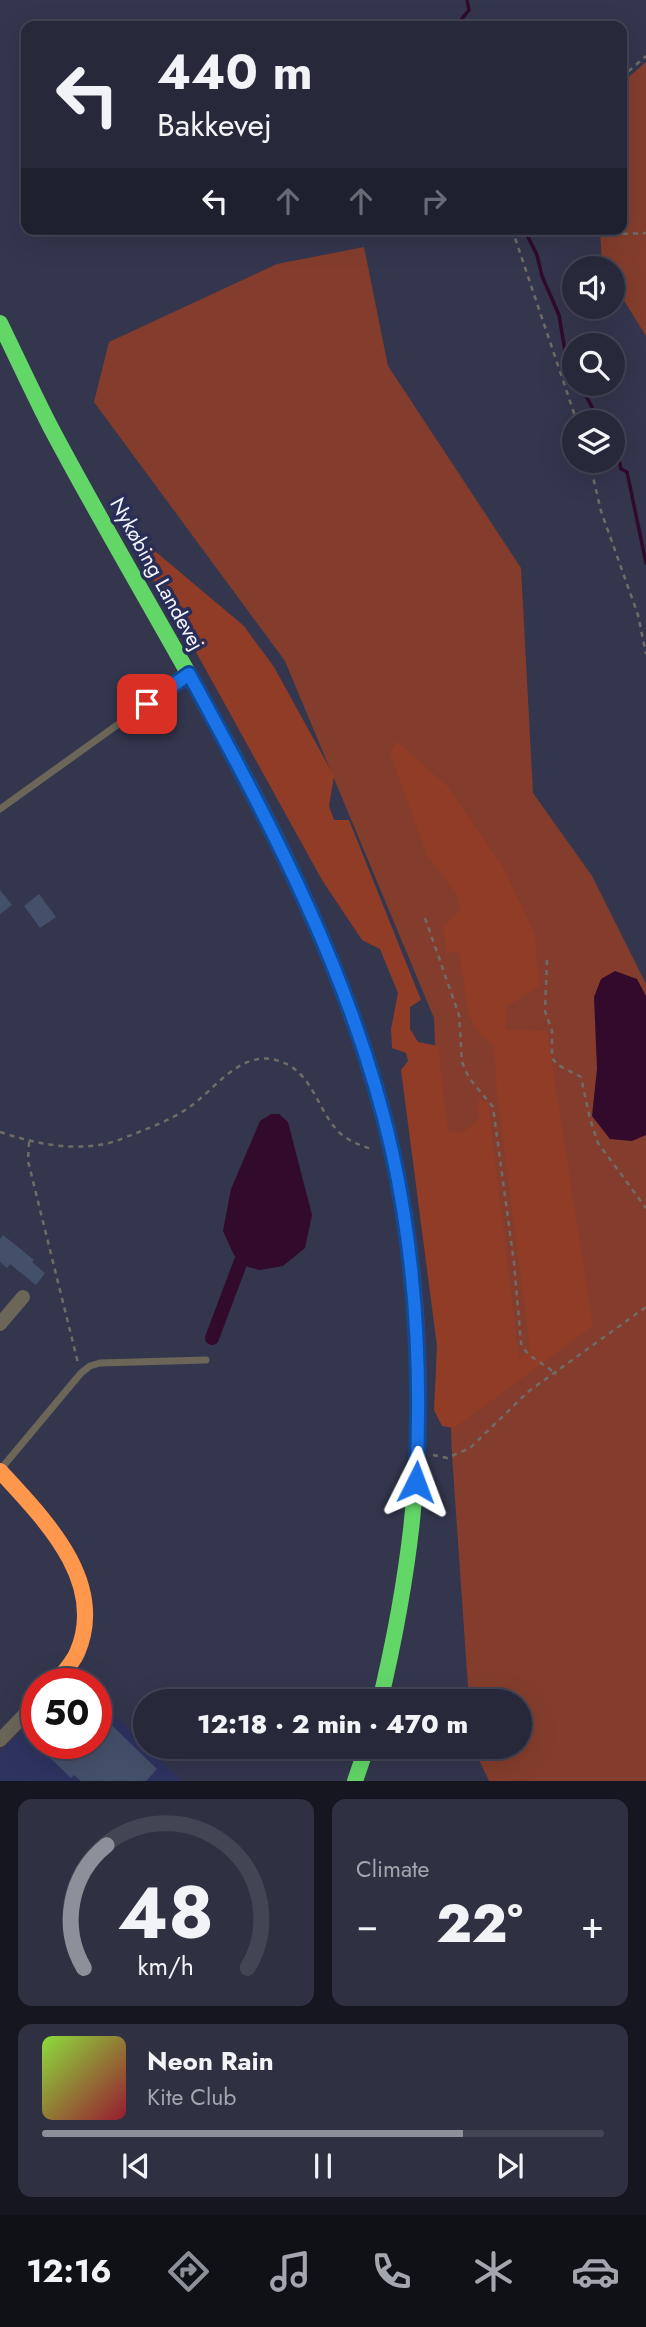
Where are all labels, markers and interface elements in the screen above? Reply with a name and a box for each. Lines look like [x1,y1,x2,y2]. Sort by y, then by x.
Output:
text: 440 m [157,37,313,107]
icon: left [42,49,133,140]
text: Bakkevej [157,102,272,148]
icon: left [196,182,234,220]
icon: ahead [269,182,307,220]
icon: ahead [342,182,380,220]
icon: right [415,182,453,220]
map controls [562,256,625,473]
button: sound [562,256,625,319]
button: search [562,333,625,396]
button: layers [562,410,625,473]
street label: Nykøbing Landevej [102,492,212,656]
pin [117,674,177,734]
icon: arrive [128,685,166,723]
position arrow [379,1445,453,1519]
speed limit sign: 50 [21,1668,112,1759]
text: 12:18 · 2 min · 470 m [197,1705,468,1743]
text: Climate [356,1852,429,1886]
text: 48 [118,1861,214,1966]
text: 22° [436,1886,523,1962]
text: − [356,1897,378,1952]
text: + [581,1897,604,1952]
text: km/h [138,1948,194,1984]
text: Neon Rain [147,2042,274,2080]
text: Kite Club [147,2080,236,2114]
icon: previous [117,2147,155,2185]
icon: pause [304,2147,342,2185]
icon: next [491,2147,529,2185]
icon: directions [164,2247,213,2296]
icon: music [266,2247,315,2296]
icon: phone [367,2247,416,2296]
icon: climate [469,2247,518,2296]
icon: car [571,2247,620,2296]
text: 12:16 [26,2248,112,2294]

